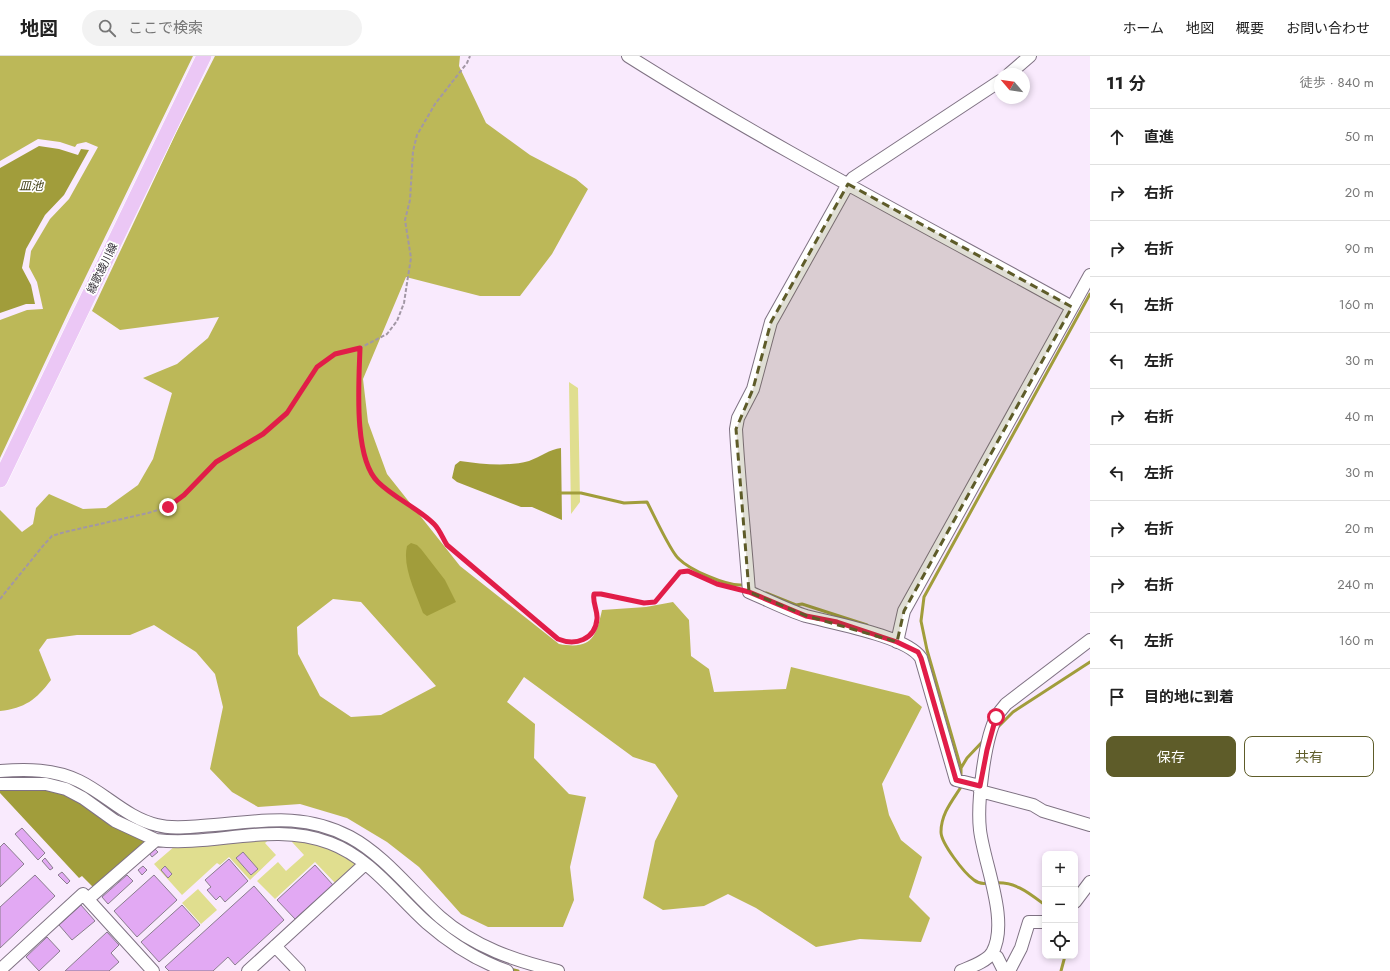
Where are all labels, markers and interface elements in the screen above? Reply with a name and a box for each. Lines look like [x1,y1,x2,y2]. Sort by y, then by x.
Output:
search box [82,10,362,46]
text: 地図 [20,15,58,42]
icon: search [96,17,118,39]
text: ここで検索 [128,17,203,39]
text: ホーム [1122,18,1164,38]
text: 地図 [1186,18,1214,38]
text: 概要 [1236,18,1264,38]
text: お問い合わせ [1286,18,1370,38]
north arrow [994,68,1030,104]
text: 11 分 [1106,71,1145,95]
text: 徒歩 · 840 m [1300,73,1374,92]
icon: ahead [1106,126,1128,148]
text: 直進 [1144,126,1174,148]
text: 50 m [1345,127,1374,146]
water label: 皿池 [19,177,44,195]
icon: right [1106,182,1128,204]
text: 右折 [1144,182,1174,204]
text: 20 m [1345,183,1374,202]
icon: right [1106,238,1128,260]
text: 右折 [1144,238,1174,260]
text: 90 m [1345,239,1374,258]
street label: 綾歌綾川線 [83,240,121,296]
icon: left [1106,294,1128,316]
text: 左折 [1144,294,1174,316]
text: 160 m [1339,295,1374,314]
icon: left [1106,350,1128,372]
text: 左折 [1144,350,1174,372]
text: 30 m [1345,351,1374,370]
icon: right [1106,406,1128,428]
text: 右折 [1144,406,1174,428]
text: 40 m [1345,407,1374,426]
icon: left [1106,462,1128,484]
text: 左折 [1144,462,1174,484]
text: 30 m [1345,463,1374,482]
route end [159,498,177,516]
icon: right [1106,518,1128,540]
text: 右折 [1144,518,1174,540]
text: 20 m [1345,519,1374,538]
icon: right [1106,574,1128,596]
text: 右折 [1144,574,1174,596]
text: 240 m [1337,575,1374,594]
icon: left [1106,630,1128,652]
text: 左折 [1144,630,1174,652]
text: 160 m [1339,631,1374,650]
icon: arrive [1106,686,1128,708]
text: 目的地に到着 [1144,686,1234,708]
route start [987,708,1005,726]
button: 保存 [1106,736,1236,777]
button: 共有 [1244,736,1374,777]
map controls [1042,851,1078,959]
button: + [1042,851,1078,887]
button: − [1042,887,1078,923]
button: locate [1042,923,1078,959]

